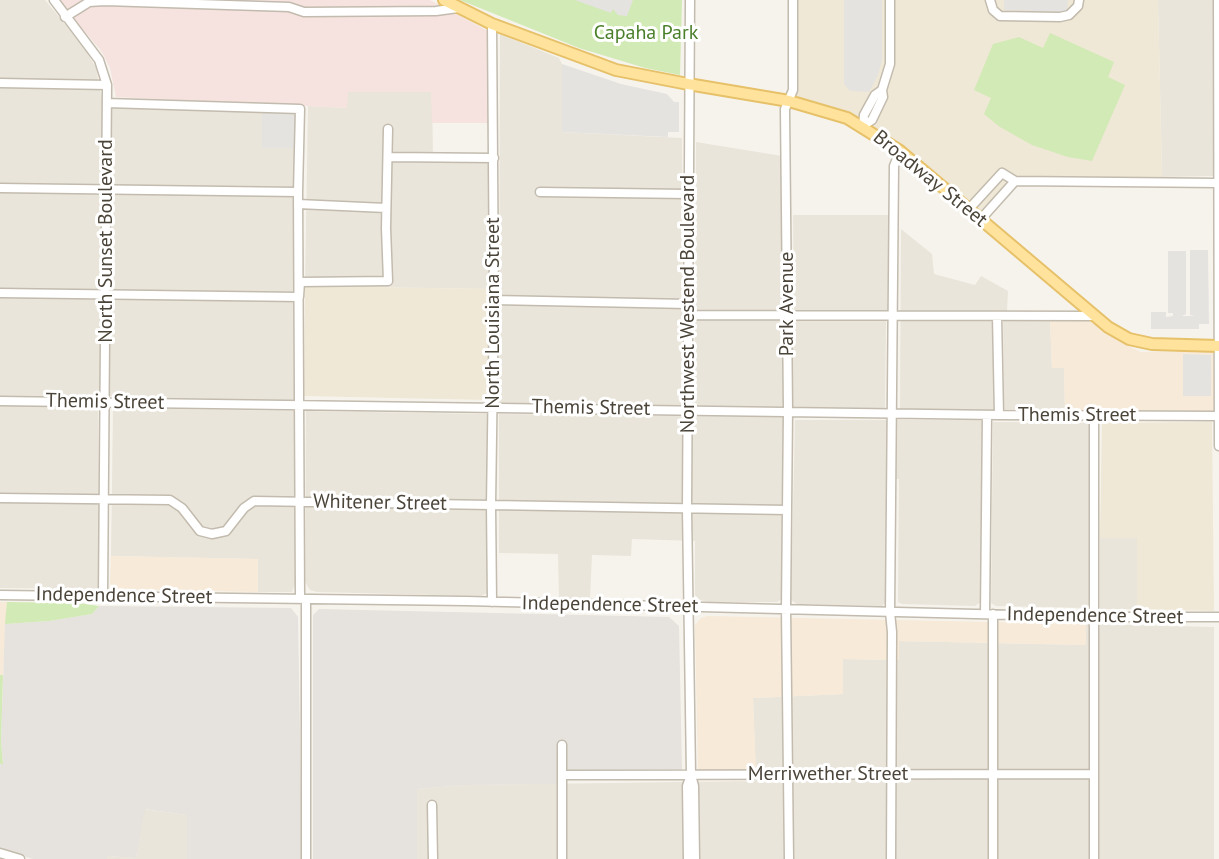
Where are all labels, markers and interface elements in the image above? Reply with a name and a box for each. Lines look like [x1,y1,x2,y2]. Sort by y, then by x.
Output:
park label: Capaha Park [594,21,698,45]
street label: Broadway Street [868,126,992,232]
street label: North Sunset Boulevard [94,139,118,343]
street label: Northwest Westend Boulevard [676,175,700,433]
street label: North Louisiana Street [481,217,505,409]
street label: Park Avenue [775,252,799,356]
street label: Themis Street [45,389,165,415]
street label: Themis Street [531,395,651,421]
street label: Themis Street [1018,403,1136,427]
street label: Whitener Street [313,490,447,516]
street label: Independence Street [36,582,212,610]
street label: Independence Street [522,591,698,619]
street label: Independence Street [1007,602,1183,630]
street label: Merriwether Street [748,762,908,786]

